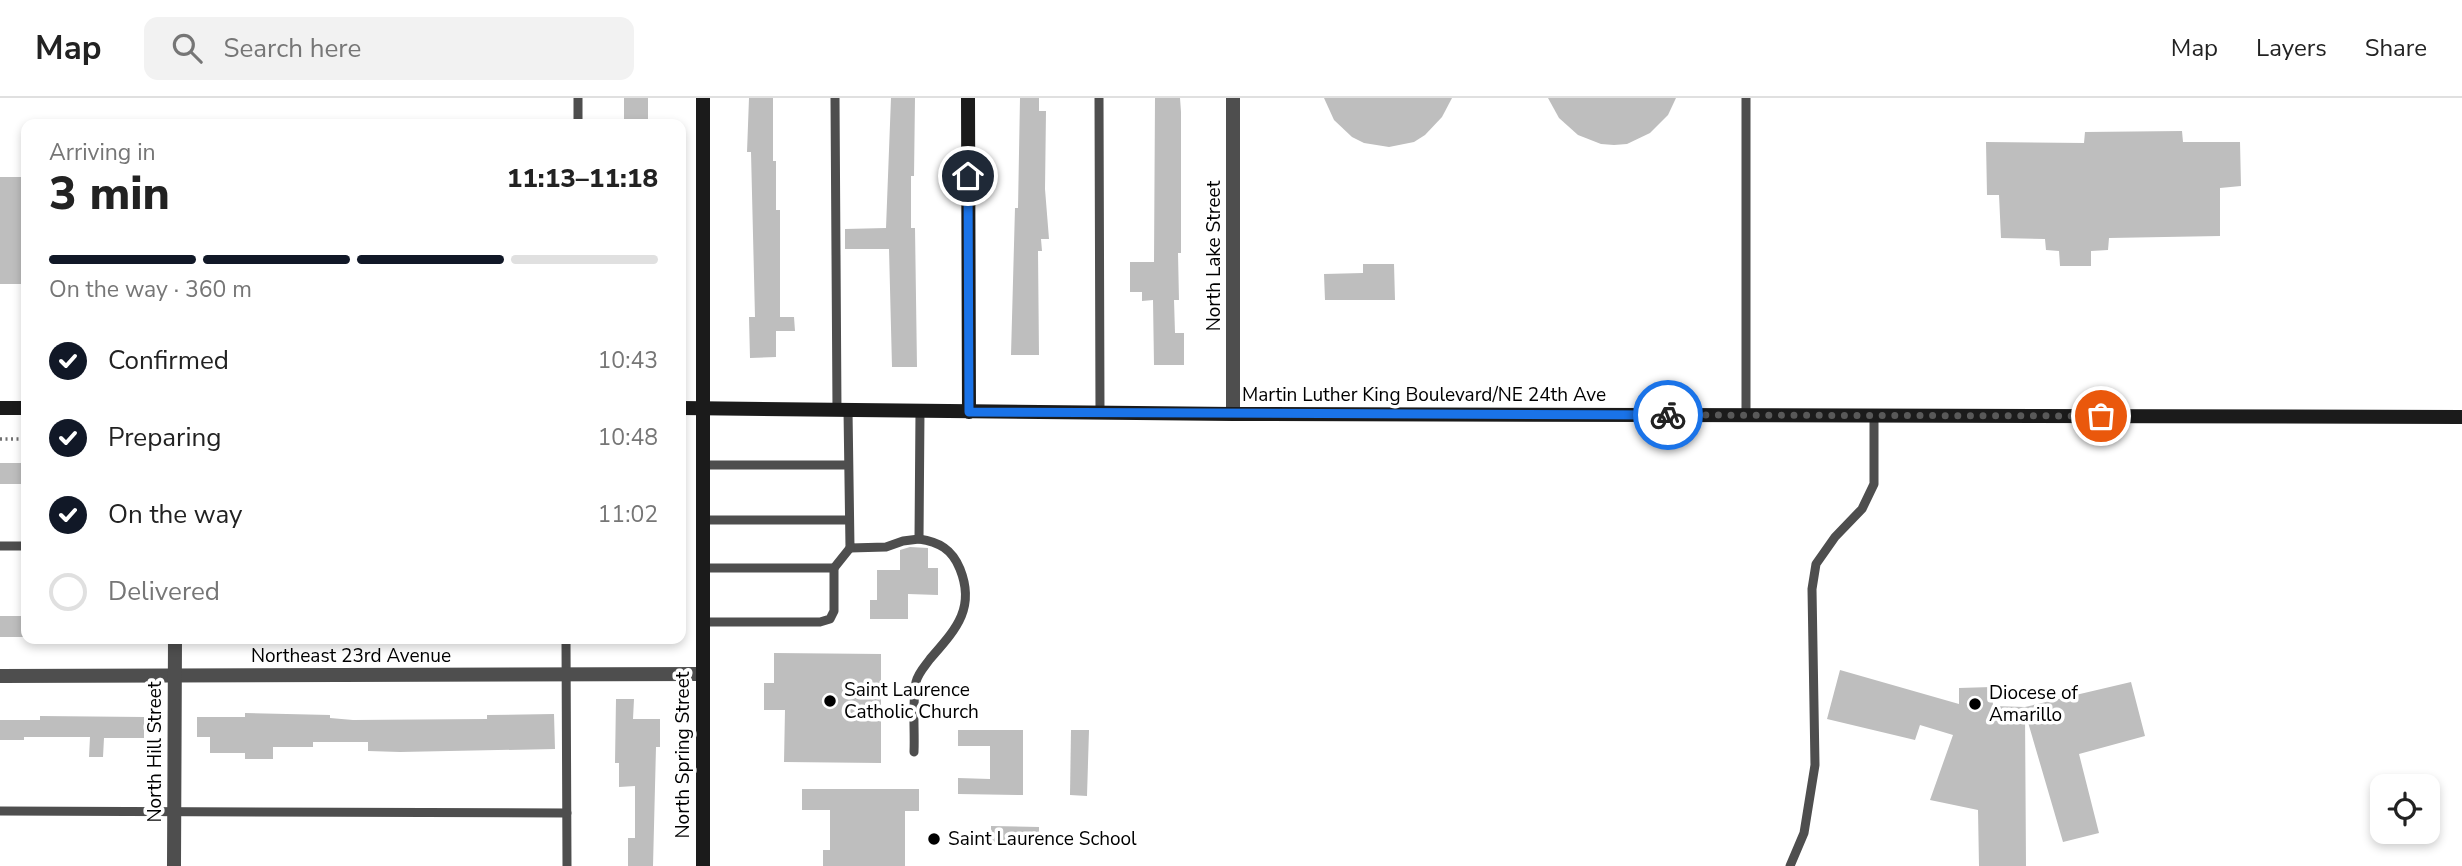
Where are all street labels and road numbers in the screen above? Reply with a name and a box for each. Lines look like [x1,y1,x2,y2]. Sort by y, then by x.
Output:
street label: North Lake Street [1201,180,1227,331]
street label: Martin Luther King Boulevard/NE 24th Ave [1242,382,1606,408]
street label: Northeast 23rd Avenue [251,643,451,669]
street label: North Spring Street [670,671,696,838]
street label: North Hill Street [142,681,168,823]

